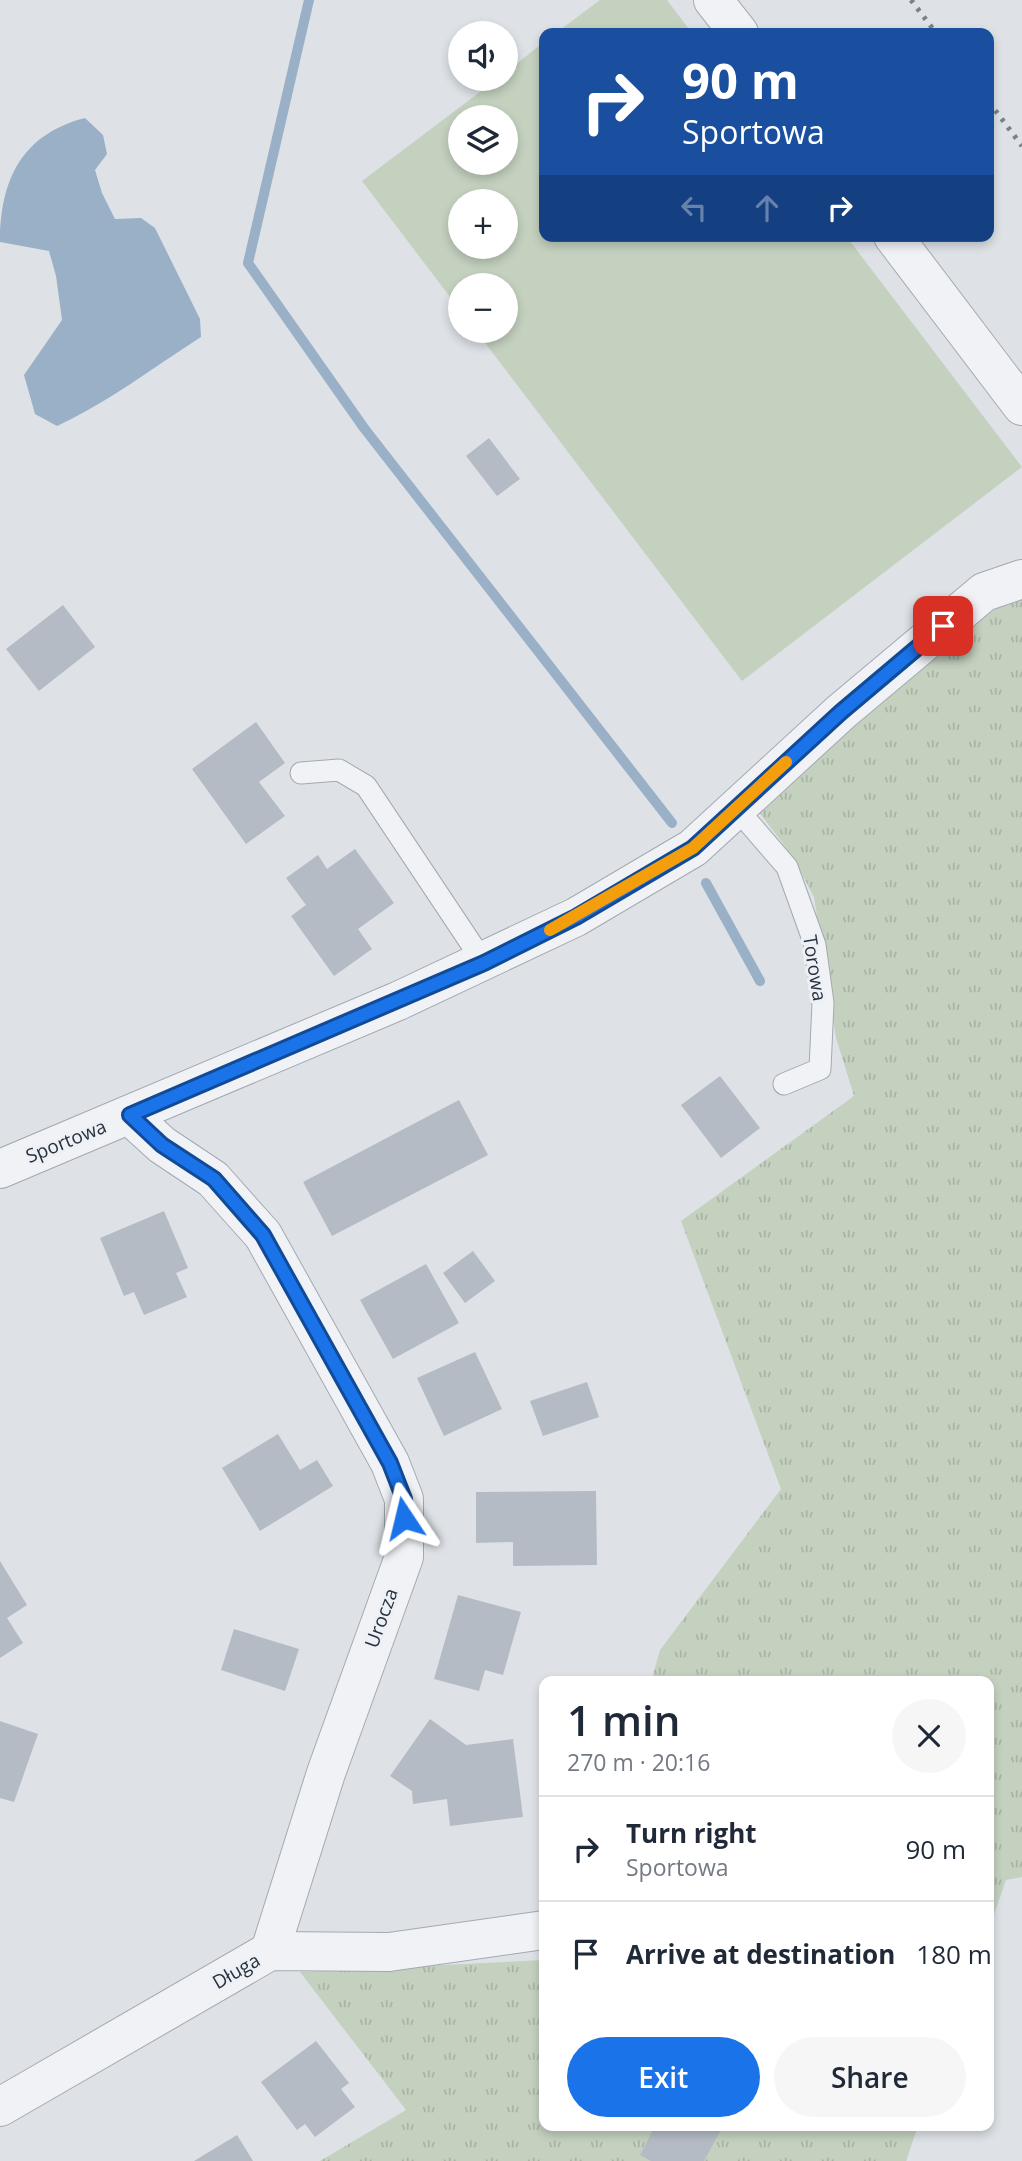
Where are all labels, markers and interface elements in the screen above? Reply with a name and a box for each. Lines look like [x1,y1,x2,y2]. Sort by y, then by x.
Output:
map controls [448,21,518,343]
button: sound [448,21,518,91]
text: 90 m [682,47,799,113]
icon: right [567,56,658,147]
button: layers [448,105,518,175]
text: Sportowa [682,110,825,153]
button: + [448,189,518,259]
icon: left [675,189,713,227]
icon: ahead [748,189,786,227]
icon: right [821,189,859,227]
button: − [448,273,518,343]
pin [913,596,973,656]
icon: arrive [924,607,962,645]
street label: Torowa [797,933,833,1003]
street label: Sportowa [22,1113,110,1169]
position arrow [367,1481,441,1555]
street label: Urocza [358,1585,404,1651]
text: 1 min [567,1691,680,1748]
button: close [892,1699,966,1773]
text: 270 m · 20:16 [567,1746,710,1778]
text: Turn right [626,1815,757,1851]
icon: right [567,1830,605,1868]
text: 90 m [905,1831,966,1867]
text: Sportowa [626,1851,729,1883]
icon: arrive [567,1935,605,1973]
text: Arrive at destination [626,1936,895,1972]
text: 180 m [916,1936,992,1972]
street label: Długa [207,1947,265,1995]
button: Exit [567,2037,760,2117]
button: Share [774,2037,966,2117]

